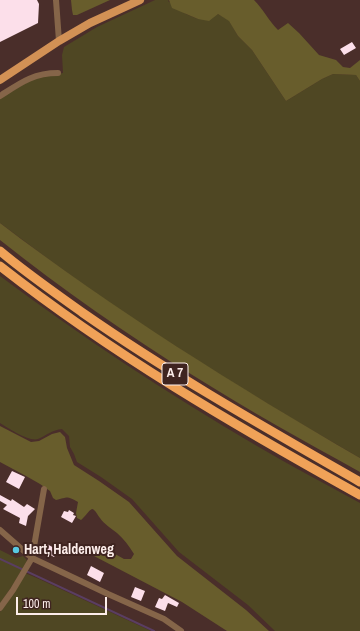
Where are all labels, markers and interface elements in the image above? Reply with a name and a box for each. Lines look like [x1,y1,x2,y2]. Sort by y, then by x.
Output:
road number: A 7 [162,363,188,385]
place label: Hart, Haldenweg [24,542,114,558]
marker: Hart, Haldenweg [11,545,21,555]
scale bar [18,589,109,615]
text: 100 m [23,596,50,612]

